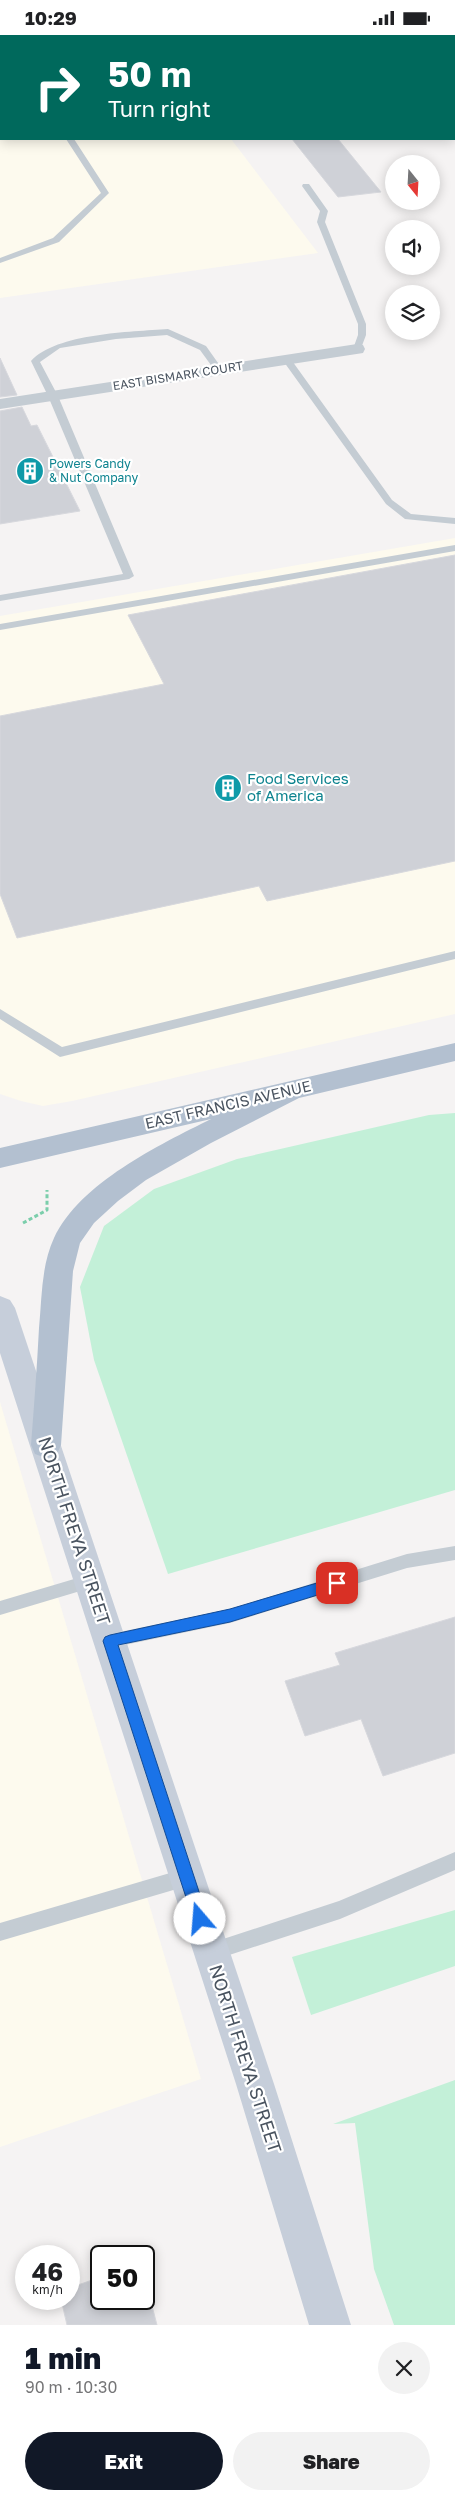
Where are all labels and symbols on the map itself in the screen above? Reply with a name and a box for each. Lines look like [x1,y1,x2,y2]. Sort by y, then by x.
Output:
north arrow [385,155,440,210]
street label: EAST BISMARK COURT [112,358,245,393]
building icon: Powers Candy & Nut Company [15,456,45,486]
place label: Powers Candy & Nut Company [49,456,139,485]
place label: Food Services of America [247,769,349,804]
building icon: Food Services of America [213,773,243,803]
street label: EAST FRANCIS AVENUE [143,1076,313,1132]
street label: NORTH FREYA STREET [34,1434,116,1628]
pin [316,1562,358,1604]
position arrow [173,1892,225,1944]
street label: NORTH FREYA STREET [205,1962,287,2156]
speed limit sign: 50 [90,2245,155,2310]

